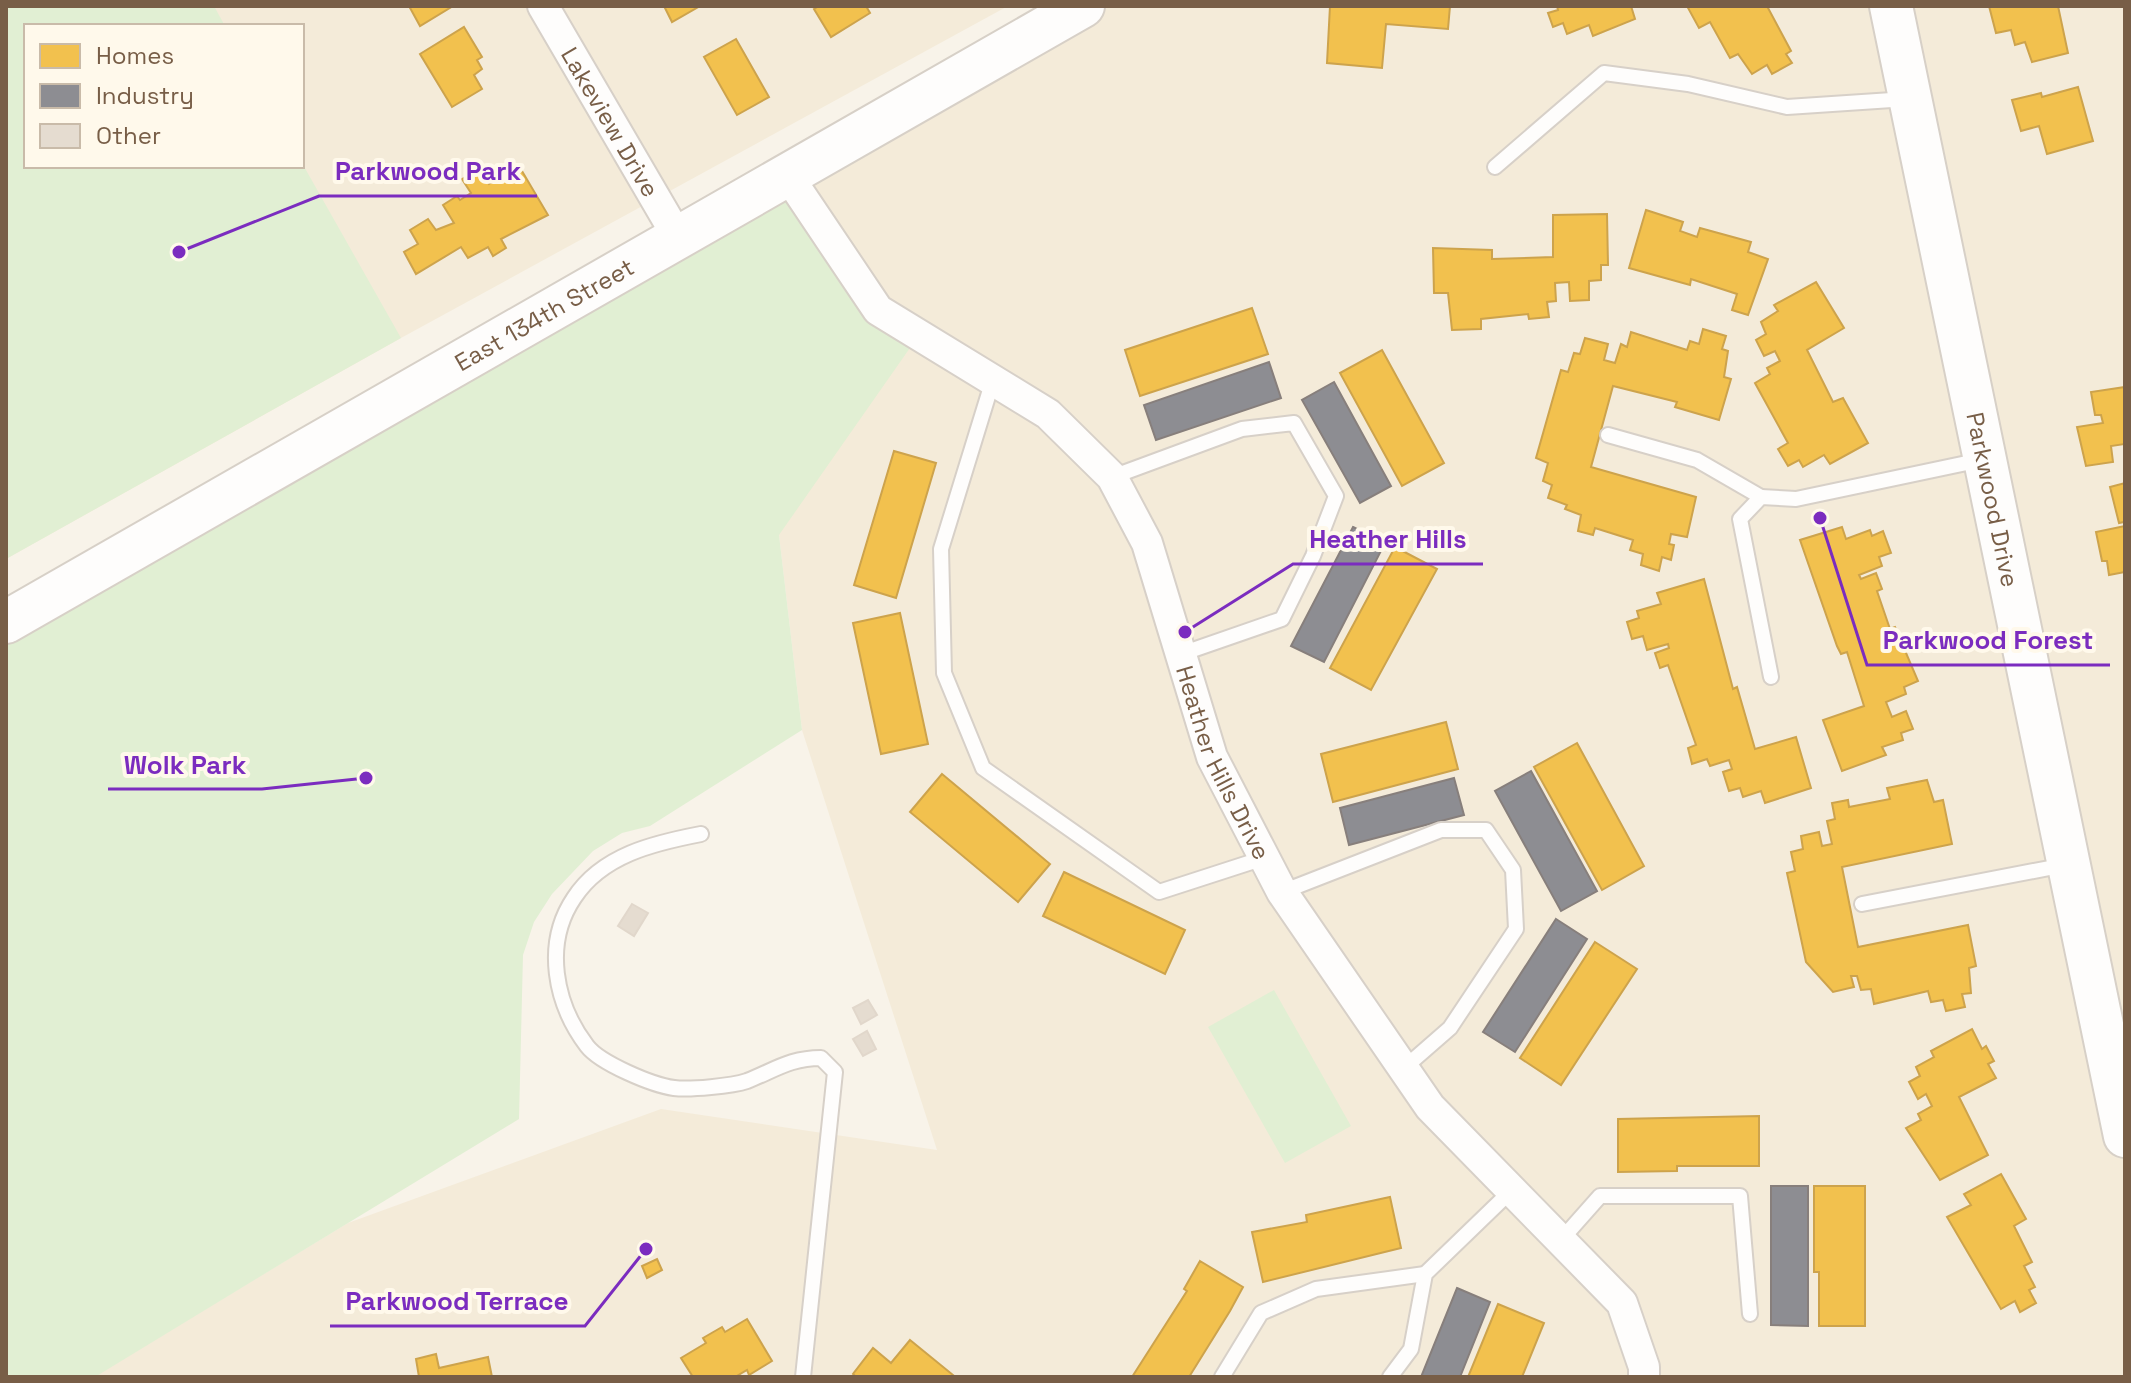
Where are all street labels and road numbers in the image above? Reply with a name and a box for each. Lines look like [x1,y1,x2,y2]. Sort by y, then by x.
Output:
street label: Lakeview Drive [555,41,666,202]
street label: East 134th Street [449,251,639,378]
street label: Parkwood Drive [1960,409,2026,590]
street label: Heather Hills Drive [1170,662,1278,865]

